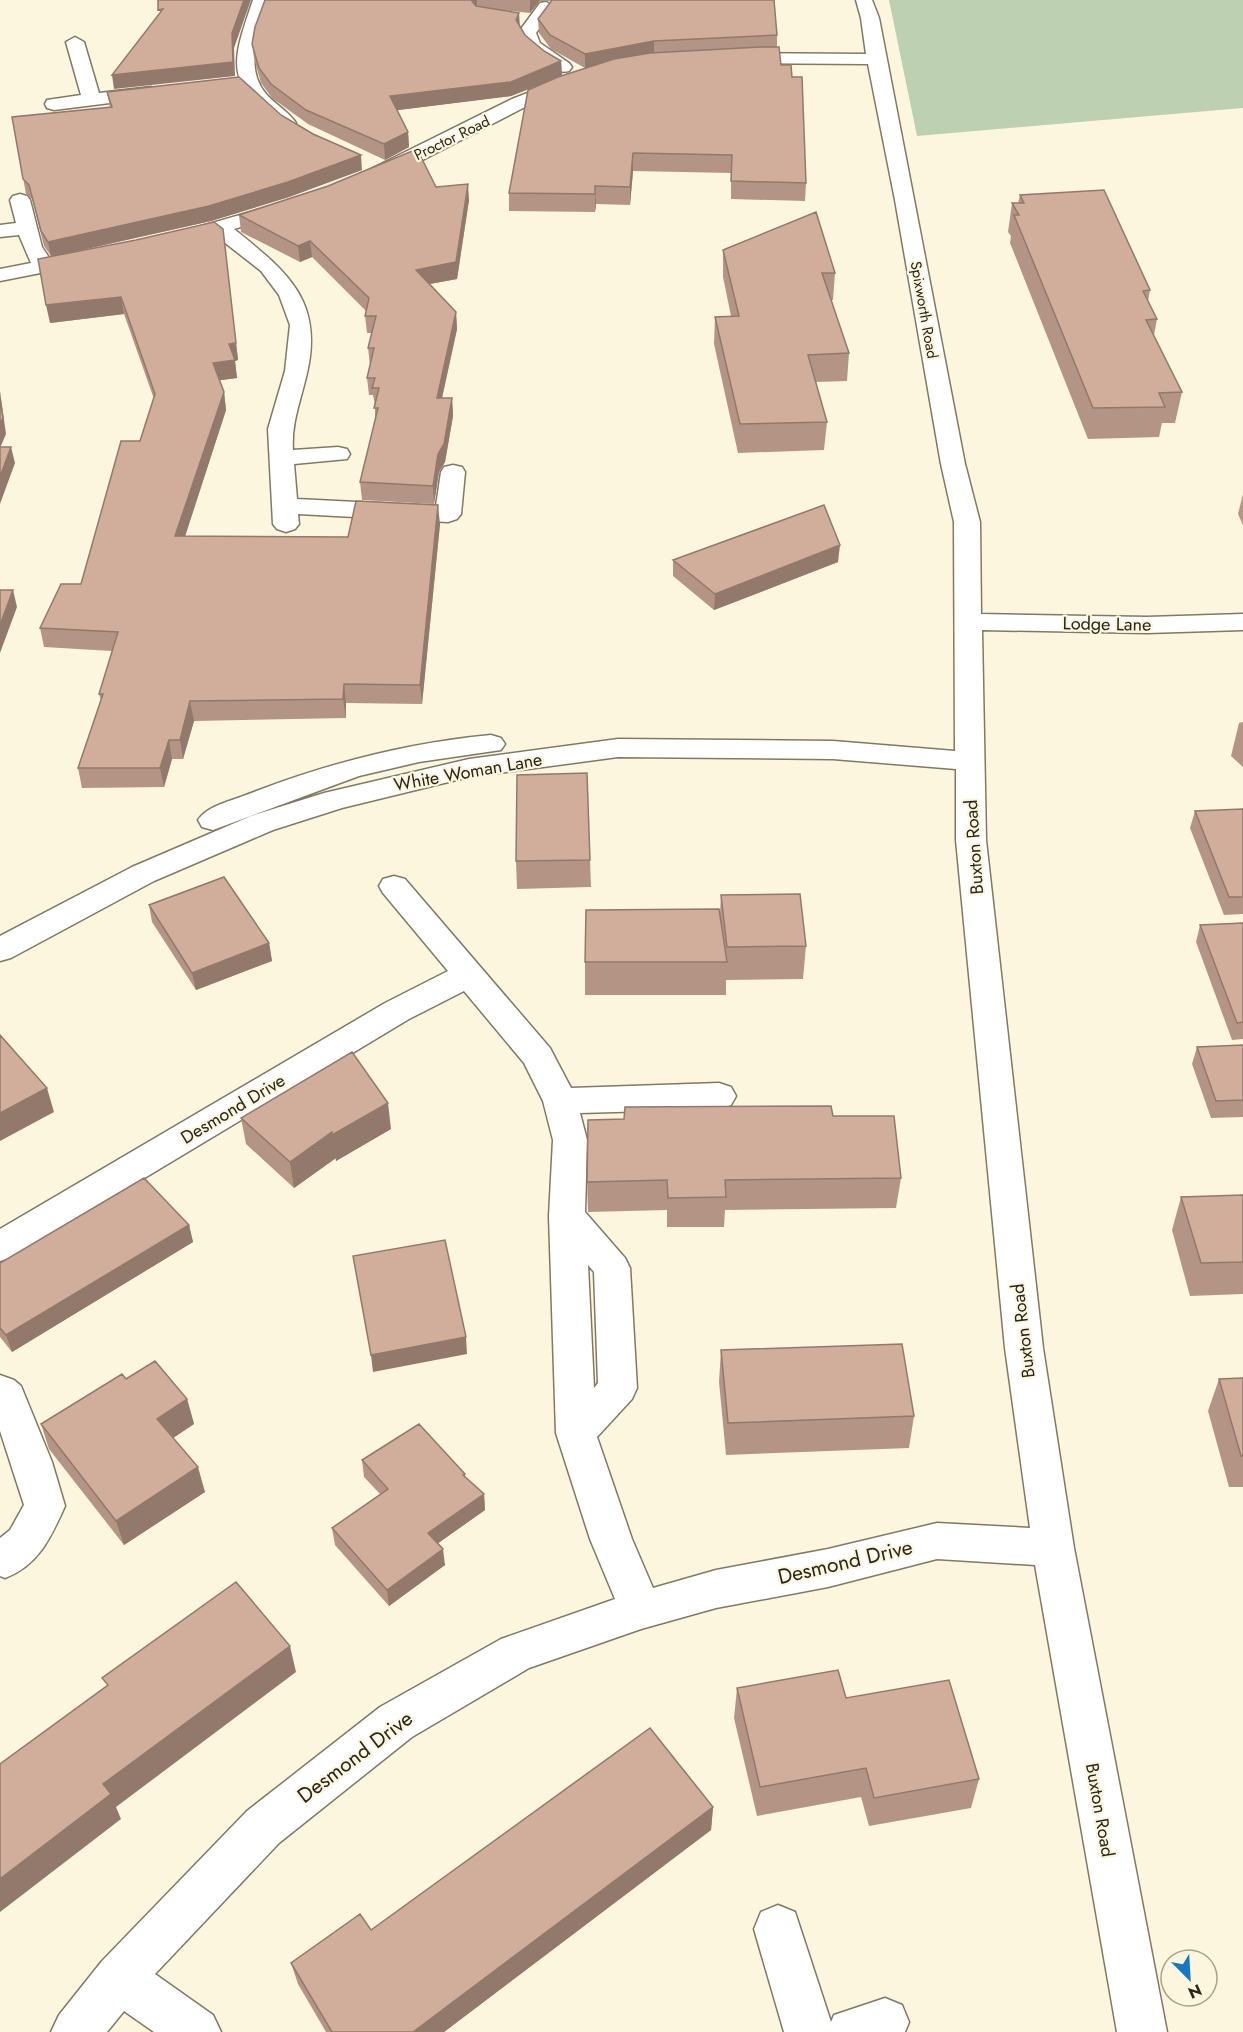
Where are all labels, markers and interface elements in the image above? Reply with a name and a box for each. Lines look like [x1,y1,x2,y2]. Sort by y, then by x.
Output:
street label: Proctor Road [410,110,494,166]
street label: Spixworth Road [905,259,943,361]
street label: Lodge Lane [1062,610,1152,638]
street label: White Woman Lane [392,746,544,798]
street label: Buxton Road [958,799,990,895]
street label: Desmond Drive [176,1068,290,1150]
street label: Buxton Road [1004,1282,1042,1380]
street label: Desmond Drive [775,1532,915,1592]
street label: Desmond Drive [291,1704,419,1810]
street label: Buxton Road [1079,1761,1121,1859]
north arrow [1159,1948,1219,2008]
text: N [1184,1978,1205,2004]

